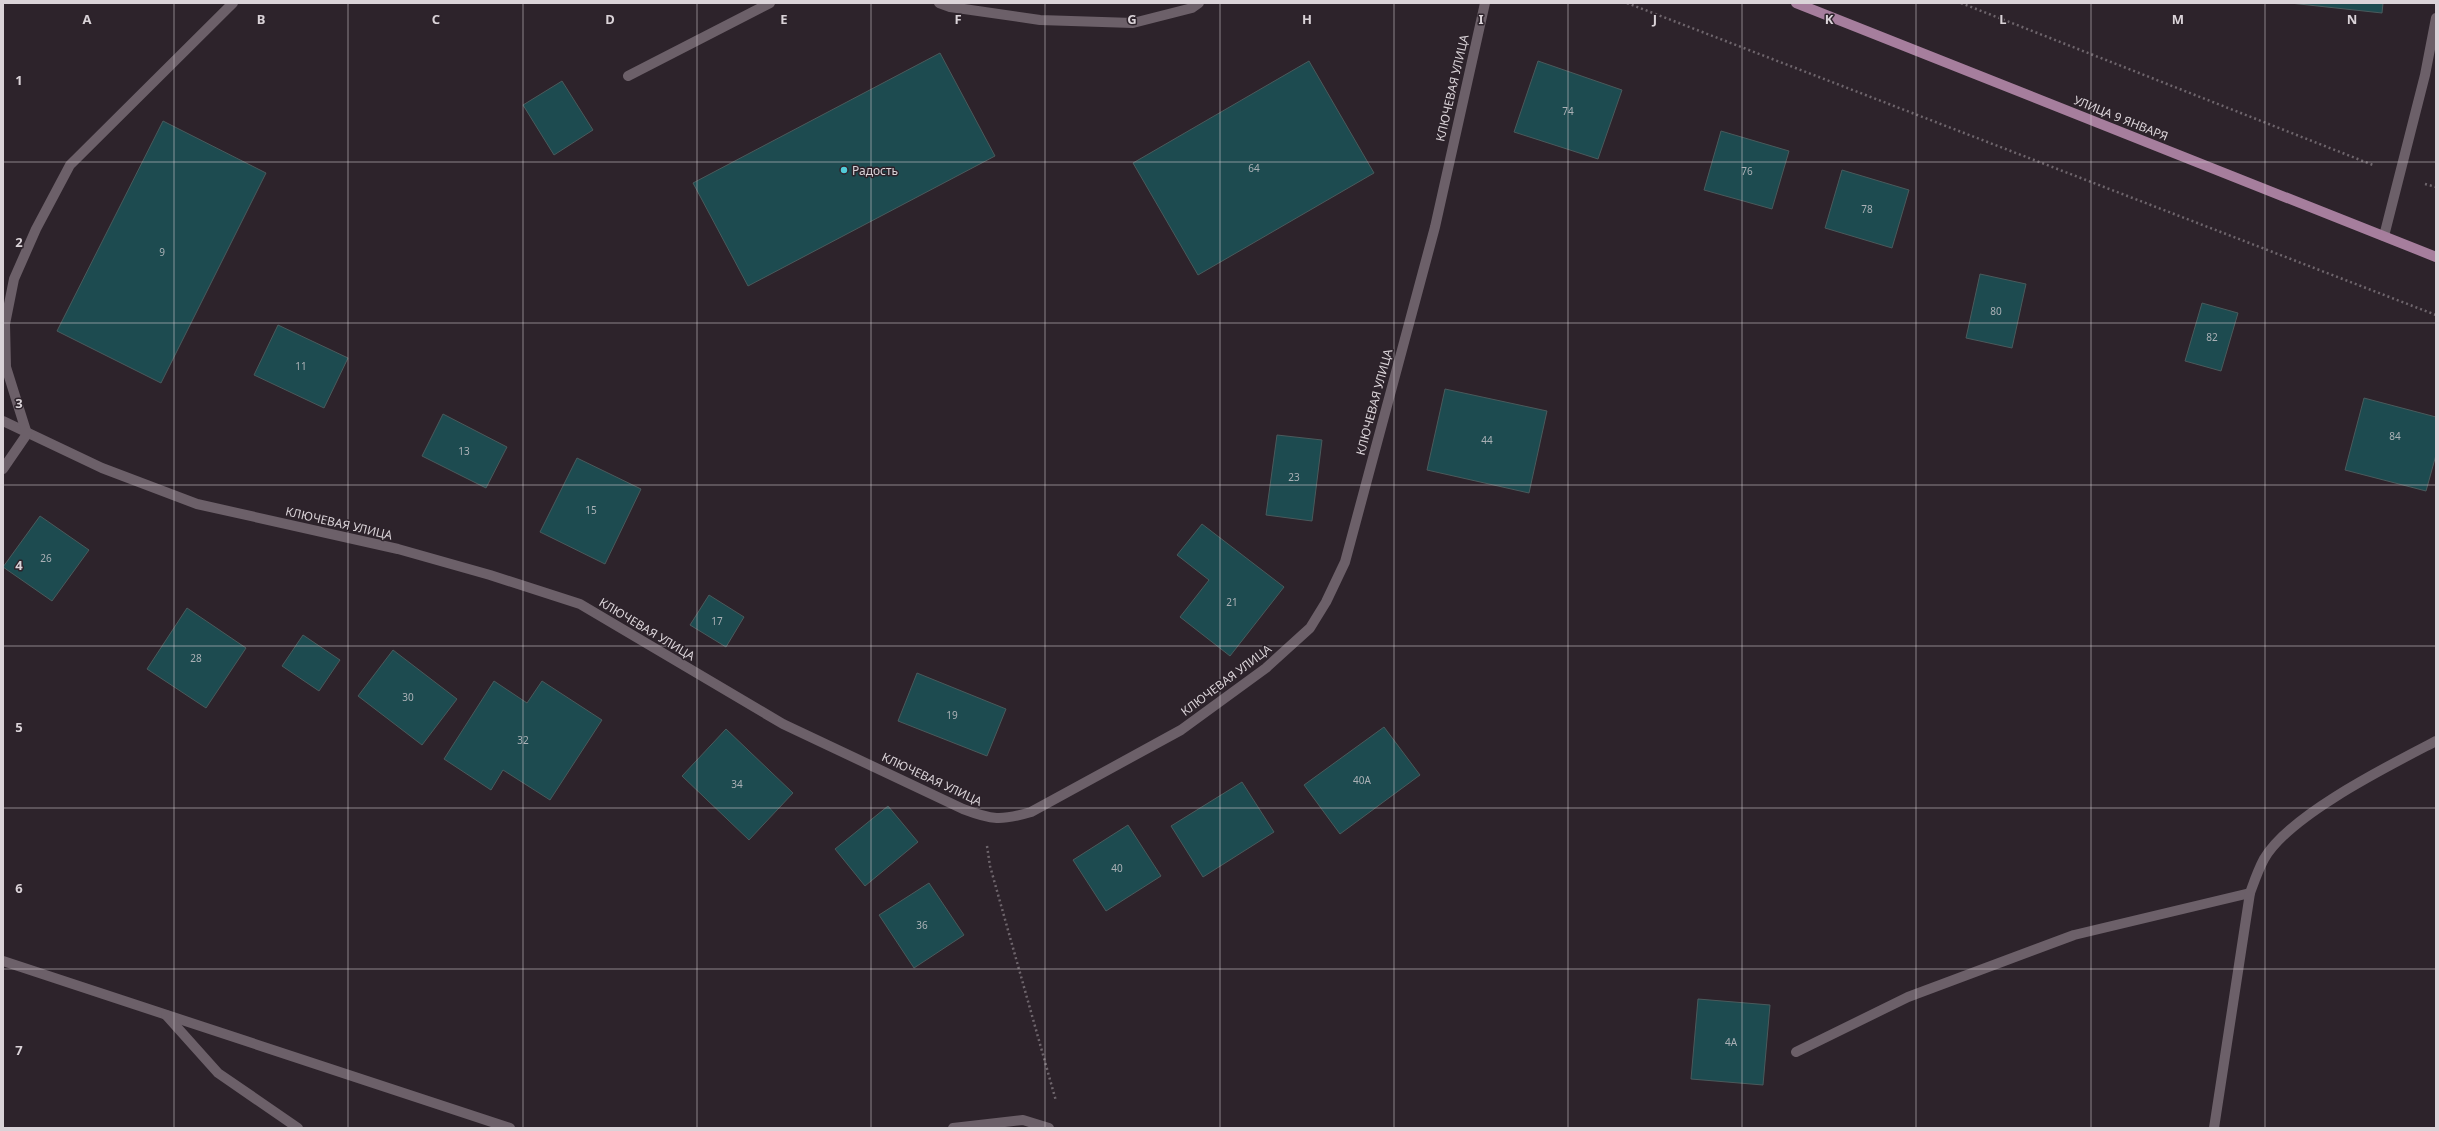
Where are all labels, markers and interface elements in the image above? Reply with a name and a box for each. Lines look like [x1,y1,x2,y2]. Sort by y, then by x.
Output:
text: A [83,10,92,28]
text: B [257,10,265,28]
text: C [432,10,440,28]
text: D [605,10,615,28]
text: E [780,10,788,28]
text: F [954,10,962,28]
text: G [1127,10,1137,28]
text: H [1302,10,1312,28]
text: I [1478,10,1484,28]
text: J [1652,10,1657,28]
text: K [1825,10,1834,28]
text: L [1999,10,2007,28]
text: M [2172,10,2184,28]
text: N [2347,10,2357,28]
street label: КЛЮЧЕВАЯ УЛИЦА [1431,33,1473,143]
text: 1 [15,71,23,89]
street label: УЛИЦА 9 ЯНВАРЯ [2071,91,2171,145]
house number: 74 [1562,104,1574,118]
house number: 64 [1248,161,1260,175]
place label: Радость [852,162,898,179]
house number: 76 [1741,164,1753,178]
marker: Радость [839,165,849,175]
house number: 78 [1861,202,1873,216]
text: 2 [15,233,23,251]
house number: 9 [159,245,165,259]
house number: 80 [1990,304,2002,318]
house number: 82 [2206,330,2218,344]
street label: КЛЮЧЕВАЯ УЛИЦА [1352,347,1396,457]
house number: 11 [295,359,307,373]
text: 3 [15,394,23,412]
house number: 84 [2389,429,2401,443]
house number: 44 [1481,433,1493,447]
house number: 13 [458,444,470,458]
house number: 23 [1288,470,1300,484]
street label: КЛЮЧЕВАЯ УЛИЦА [284,502,394,544]
house number: 15 [585,503,597,517]
house number: 26 [40,551,52,565]
text: 4 [15,556,23,574]
street label: КЛЮЧЕВАЯ УЛИЦА [596,594,698,665]
house number: 21 [1226,595,1238,609]
house number: 17 [711,614,723,628]
street label: КЛЮЧЕВАЯ УЛИЦА [1177,640,1275,720]
house number: 28 [190,651,202,665]
house number: 30 [402,690,414,704]
house number: 19 [946,708,958,722]
text: 5 [15,718,23,736]
house number: 32 [517,733,529,747]
street label: КЛЮЧЕВАЯ УЛИЦА [879,748,985,810]
house number: 40А [1353,773,1372,787]
house number: 34 [731,777,743,791]
house number: 40 [1111,861,1123,875]
text: 6 [15,879,23,897]
house number: 36 [916,918,928,932]
house number: 4А [1725,1035,1738,1049]
text: 7 [15,1041,23,1059]

